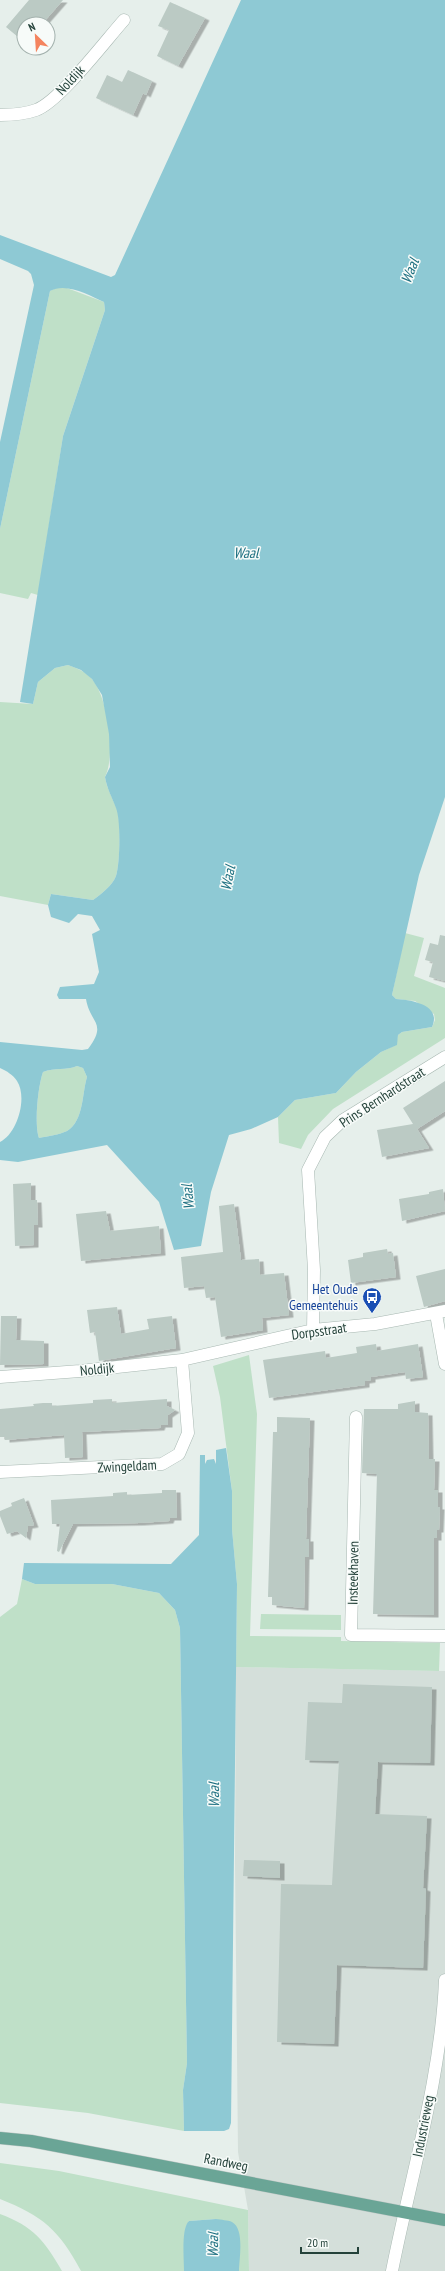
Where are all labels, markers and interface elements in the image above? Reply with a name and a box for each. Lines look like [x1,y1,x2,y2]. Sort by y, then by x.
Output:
north arrow [16,16,56,56]
text: N [26,19,37,35]
street label: Noldijk [52,61,89,99]
water label: Waal [396,254,423,286]
water label: Waal [233,543,260,562]
water label: Waal [216,862,240,892]
street label: Prins Bernhardstraat [336,1063,428,1131]
water label: Waal [177,1182,198,1211]
place label: Het Oude Gemeentehuis [289,1280,358,1314]
bus stop icon: Het Oude Gemeentehuis [361,1286,383,1314]
street label: Dorpsstraat [290,1318,348,1344]
street label: Noldijk [79,1358,116,1380]
street label: Zwingeldam [97,1455,157,1477]
street label: Insteekhaven [343,1541,363,1605]
water label: Waal [204,1781,223,1808]
street label: Industrieweg [408,2094,438,2158]
street label: Randweg [202,2149,250,2175]
scale bar [301,2229,358,2255]
water label: Waal [203,2231,222,2258]
text: 20 m [307,2235,328,2250]

